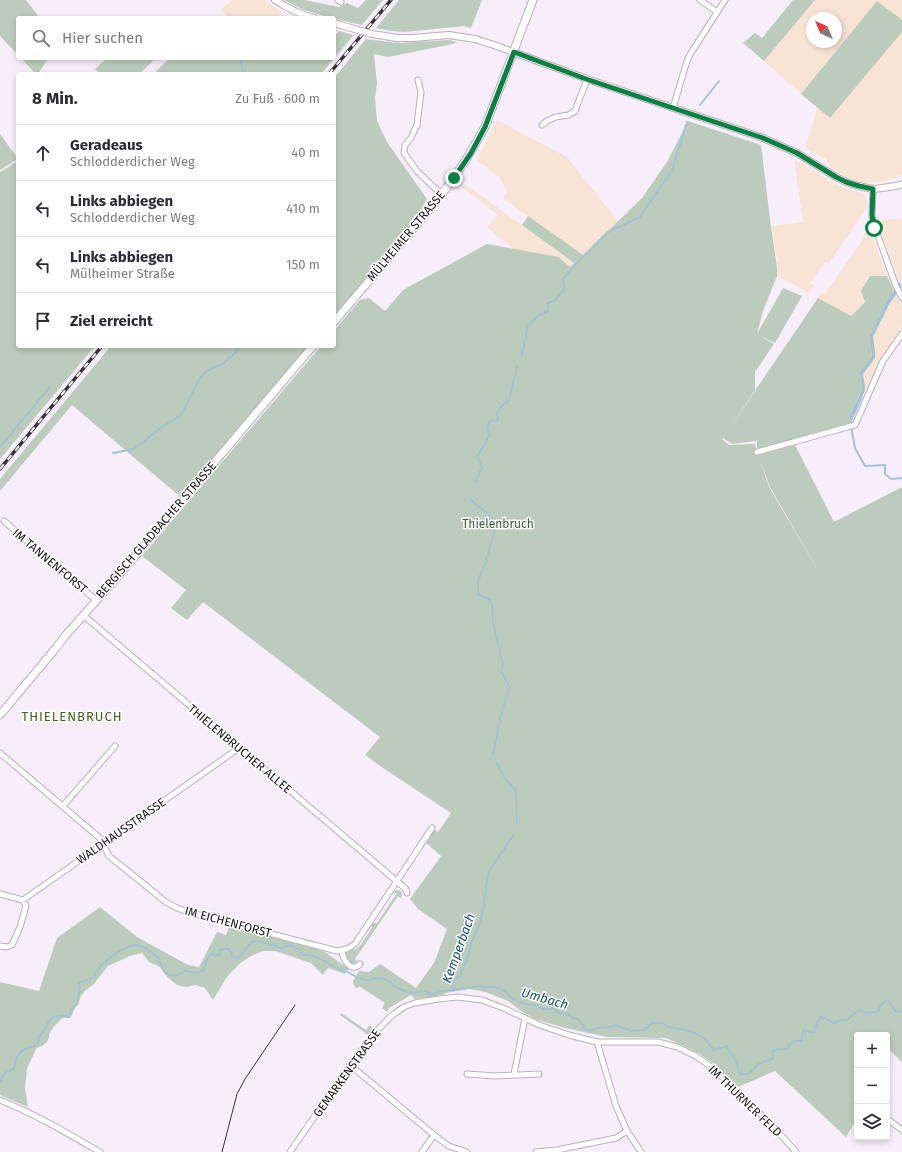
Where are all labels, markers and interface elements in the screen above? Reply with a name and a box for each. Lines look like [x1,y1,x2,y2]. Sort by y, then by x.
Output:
north arrow [806,12,842,48]
search box [16,16,336,60]
icon: search [30,27,52,49]
text: Hier suchen [62,29,143,47]
text: 8 Min. [32,88,78,109]
text: Zu Fuß · 600 m [235,91,320,106]
text: Geradeaus [70,136,143,154]
icon: ahead [32,142,54,164]
text: 40 m [291,145,320,160]
text: Schlodderdicher Weg [70,154,195,169]
route end [445,169,463,187]
street label: MÜLHEIMER STRASSE [363,187,448,284]
text: Links abbiegen [70,192,173,210]
icon: left [32,198,54,220]
text: 410 m [286,201,320,216]
text: Schlodderdicher Weg [70,210,195,225]
route start [865,219,883,237]
text: Links abbiegen [70,248,173,266]
icon: left [32,254,54,276]
text: 150 m [286,257,320,272]
text: Mülheimer Straße [70,266,175,281]
icon: arrive [32,310,54,332]
text: Ziel erreicht [70,312,153,330]
street label: BERGISCH GLADBACHER STRASSE [93,459,219,601]
park label: Thielenbruch [462,517,534,531]
street label: IM TANNENFORST [10,526,91,597]
street label: THIELENBRUCHER ALLEE [185,702,295,796]
district label: THIELENBRUCH [21,709,123,724]
street label: WALDHAUSSTRASSE [74,795,168,867]
street label: IM EICHENFORST [183,904,274,941]
water label: Kemperbach [439,911,478,985]
water label: Umbach [520,985,570,1012]
street label: GEMARKENSTRASSE [310,1026,384,1120]
map controls [854,1032,890,1140]
button: + [854,1032,890,1068]
street label: IM THURNER FELD [705,1062,785,1140]
button: − [854,1068,890,1104]
button: layers [854,1104,890,1140]

